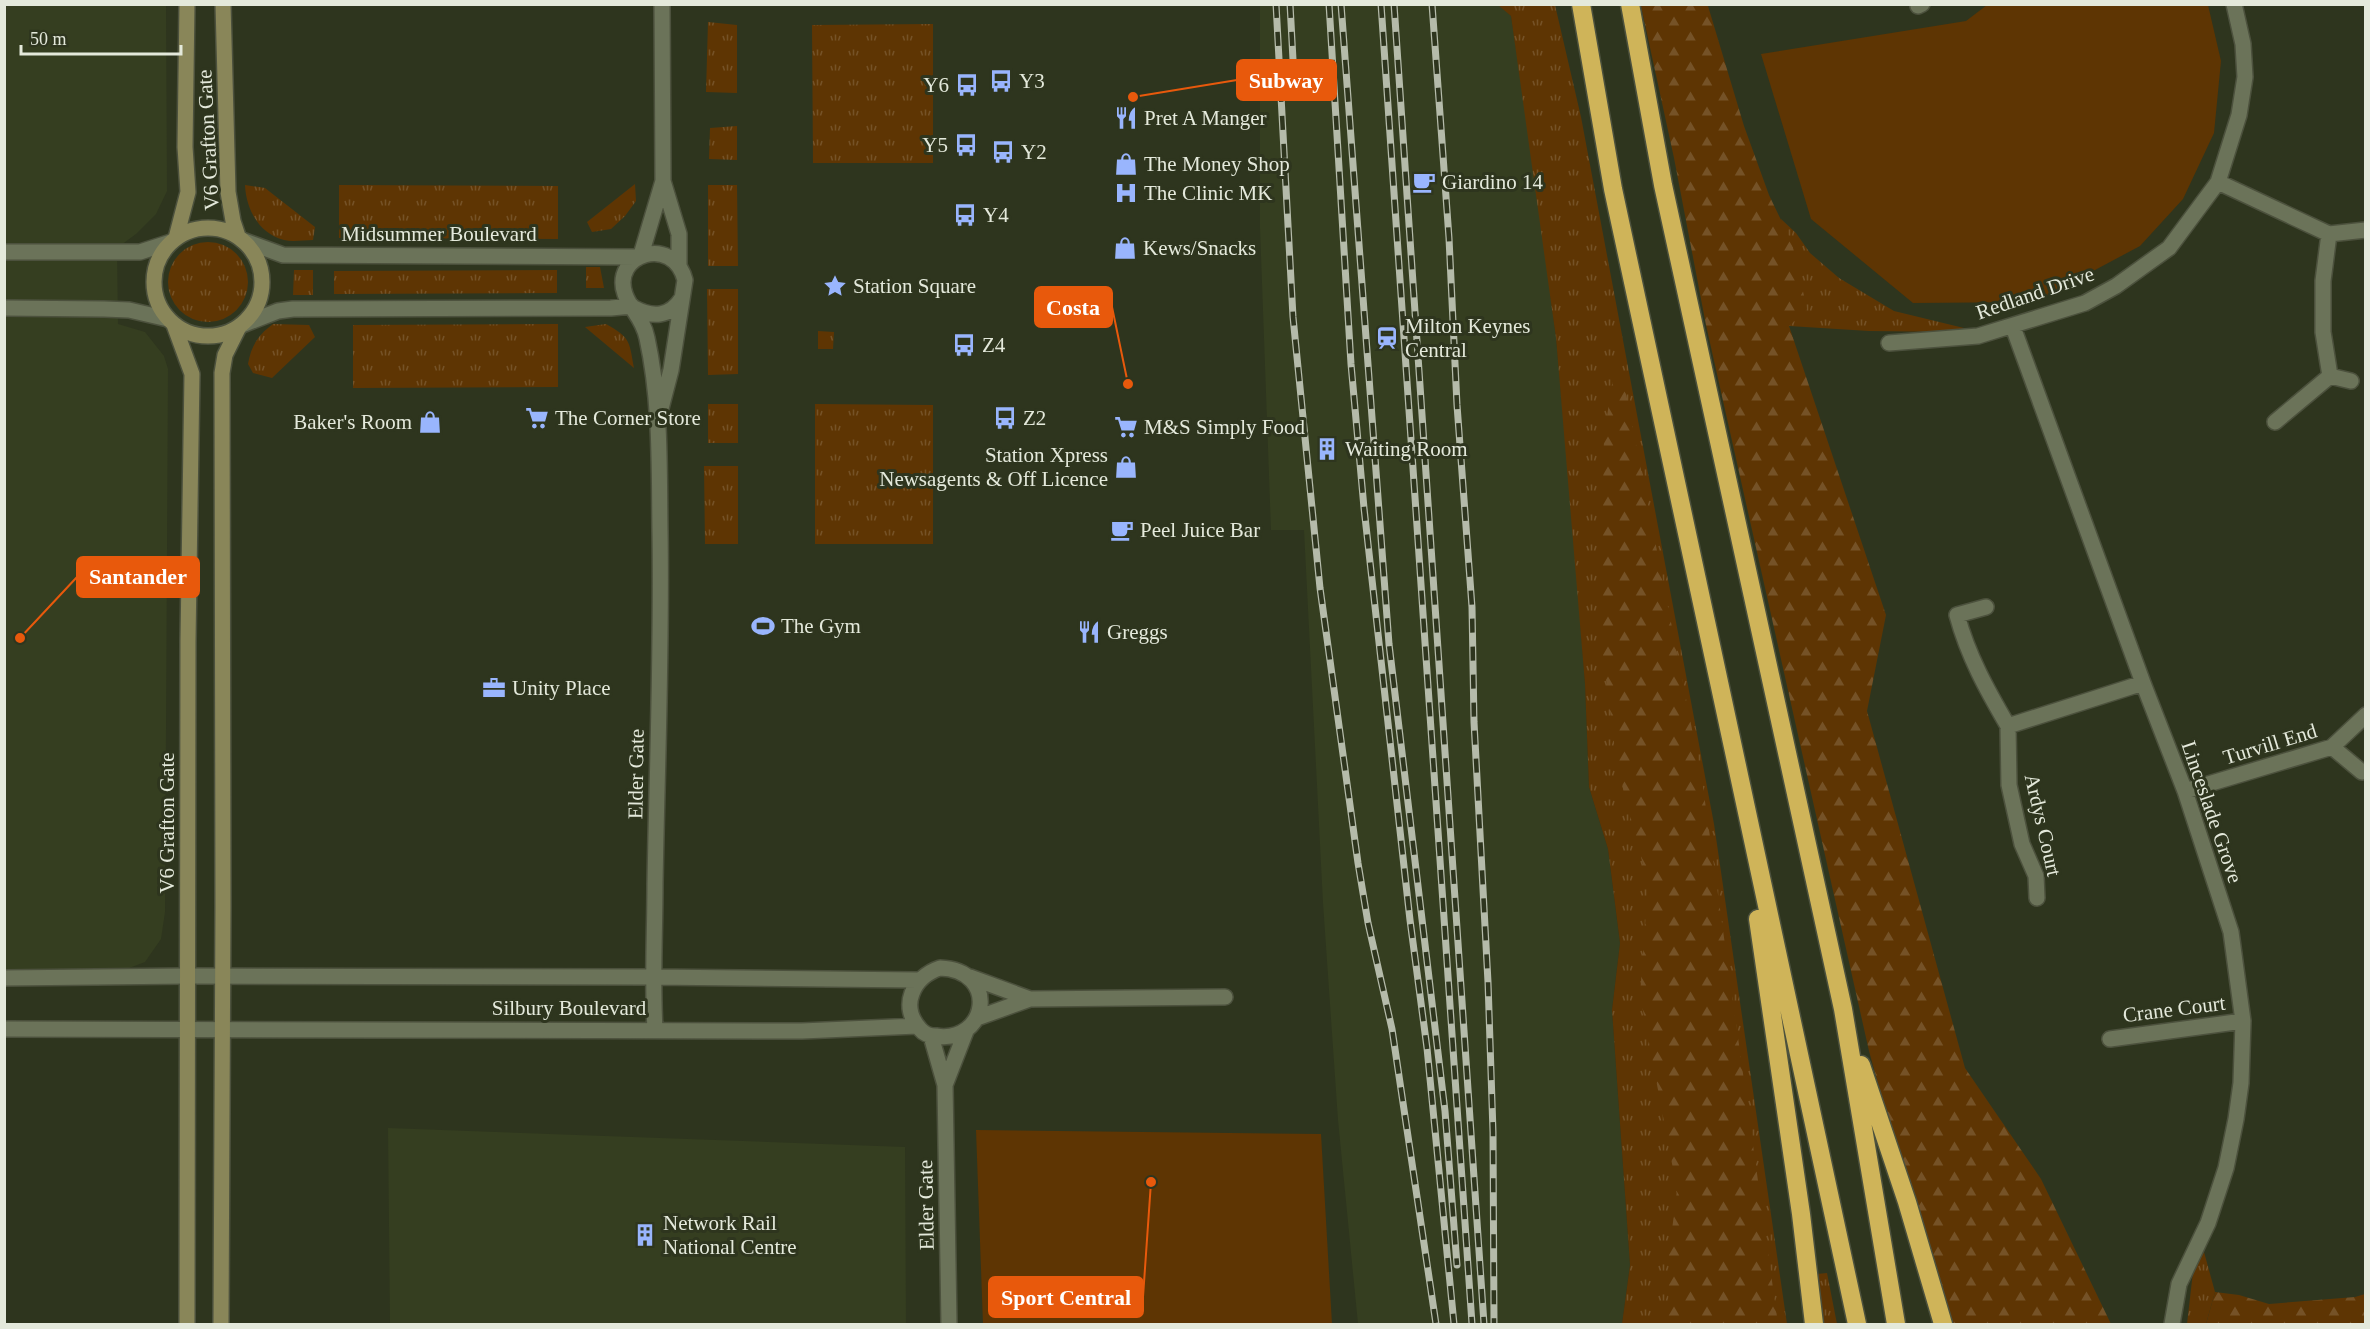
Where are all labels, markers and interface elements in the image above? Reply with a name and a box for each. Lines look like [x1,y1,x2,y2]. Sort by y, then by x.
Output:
scale bar [21,18,182,56]
text: 50 m [30,29,67,49]
callout: Subway [1237,60,1336,100]
bus stop icon: Y3 [988,68,1014,94]
text: Subway [1249,68,1323,93]
street label: V6 Grafton Gate [192,69,224,211]
place label: Y3 [1019,69,1045,93]
bus stop icon: Y6 [954,72,980,98]
place label: Y6 [923,73,949,97]
restaurant icon: Pret A Manger [1113,105,1139,131]
place label: Pret A Manger [1144,106,1266,130]
bus stop icon: Y5 [953,132,979,158]
place label: Y5 [922,133,948,157]
bus stop icon: Y2 [990,139,1016,165]
place label: Y2 [1021,140,1047,164]
shop icon: The Money Shop [1113,151,1139,177]
place label: The Money Shop [1144,152,1290,176]
cafe icon: Giardino 14 [1411,169,1437,195]
place label: Giardino 14 [1442,170,1543,194]
hospital icon: The Clinic MK [1113,180,1139,206]
place label: The Clinic MK [1144,181,1272,205]
bus stop icon: Y4 [952,202,978,228]
place label: Y4 [983,203,1009,227]
street label: Midsummer Boulevard [341,222,537,246]
shop icon: Kews/Snacks [1112,235,1138,261]
place label: Kews/Snacks [1143,236,1256,260]
street label: Redland Drive [1973,262,2097,324]
place icon: Station Square [822,273,848,299]
place label: Station Square [853,274,976,298]
callout: Costa [1035,287,1112,327]
text: Costa [1046,295,1100,320]
place label: Milton Keynes Central [1405,314,1530,362]
station icon: Milton Keynes Central [1374,325,1400,351]
bus stop icon: Z4 [951,332,977,358]
place label: Z4 [982,333,1006,357]
supermarket icon: The Corner Store [524,405,550,431]
bus stop icon: Z2 [992,405,1018,431]
place label: The Corner Store [555,406,701,430]
place label: Z2 [1023,406,1046,430]
shop icon: Baker's Room [417,409,443,435]
place label: Baker's Room [293,410,412,434]
supermarket icon: M&S Simply Food [1113,414,1139,440]
place label: M&S Simply Food [1144,415,1306,439]
building icon: Waiting Room [1314,436,1340,462]
place label: Waiting Room [1345,437,1468,461]
place label: Station Xpress Newsagents & Off Licence [879,443,1108,491]
shop icon: Station Xpress Newsagents & Off Licence [1113,454,1139,480]
cafe icon: Peel Juice Bar [1109,517,1135,543]
place label: Peel Juice Bar [1140,518,1260,542]
callout: Santander [77,557,199,597]
text: Santander [89,564,187,589]
sports icon: The Gym [750,613,776,639]
place label: The Gym [781,614,861,638]
restaurant icon: Greggs [1076,619,1102,645]
place label: Greggs [1107,620,1168,644]
office icon: Unity Place [481,675,507,701]
place label: Unity Place [512,676,611,700]
street label: Turvill End [2220,718,2320,770]
street label: Elder Gate [623,729,649,819]
street label: Linceslade Grove [2176,738,2248,886]
street label: V6 Grafton Gate [155,752,179,894]
street label: Ardys Court [2020,771,2066,879]
street label: Crane Court [2121,991,2227,1027]
street label: Silbury Boulevard [492,996,647,1020]
street label: Elder Gate [913,1160,939,1250]
place label: Network Rail National Centre [663,1211,797,1259]
building icon: Network Rail National Centre [632,1222,658,1248]
callout: Sport Central [989,1277,1143,1317]
text: Sport Central [1001,1285,1131,1310]

